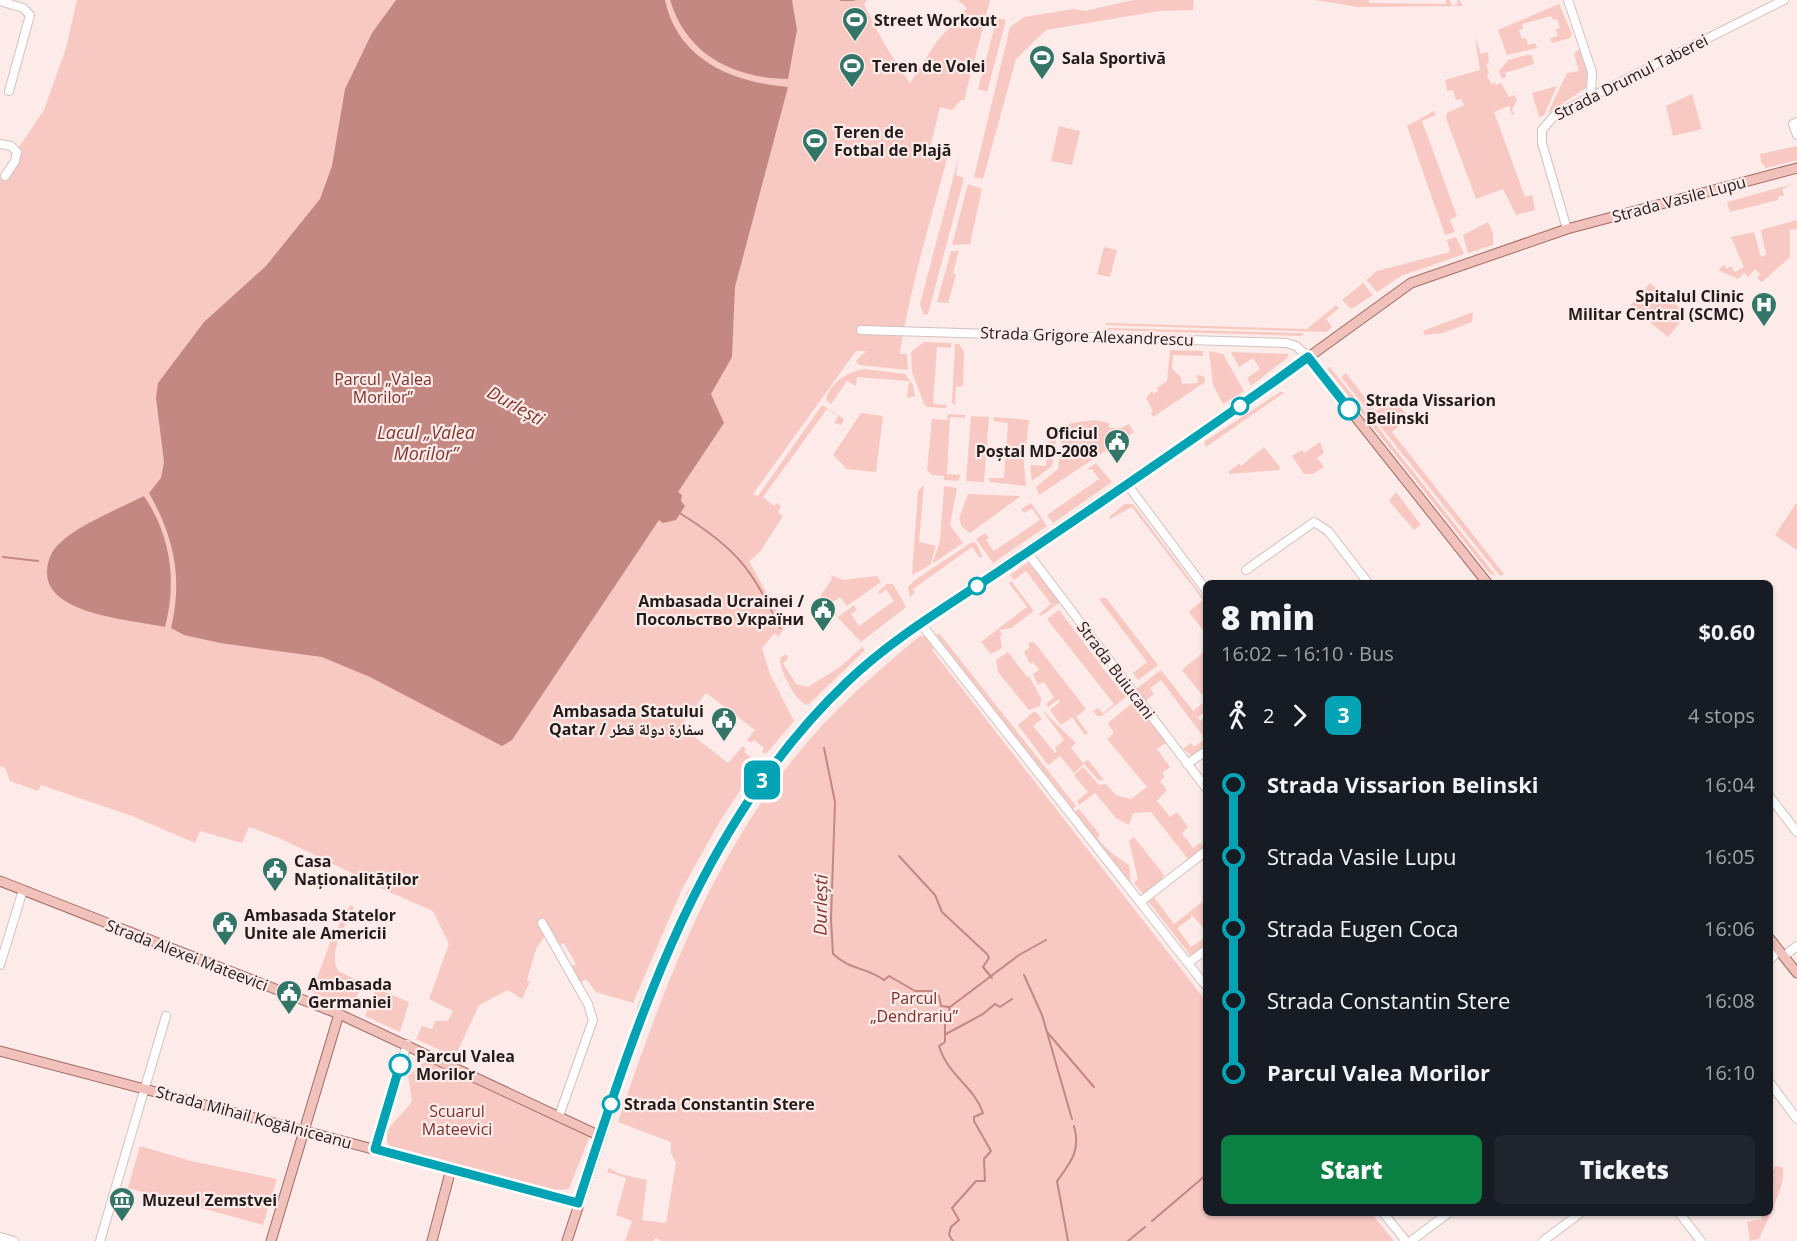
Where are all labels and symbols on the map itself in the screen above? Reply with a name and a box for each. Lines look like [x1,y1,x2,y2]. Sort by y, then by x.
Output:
sports icon: Street Workout [840,5,870,43]
place label: Street Workout [874,9,997,31]
street label: Strada Drumul Taberei [1550,29,1712,125]
sports icon: Sala Sportivă [1027,43,1057,81]
place label: Sala Sportivă [1062,47,1166,69]
sports icon: Teren de Volei [837,51,867,89]
place label: Teren de Volei [872,55,985,77]
place label: Teren de Fotbal de Plajă [834,121,951,161]
sports icon: Teren de Fotbal de Plajă [800,126,830,164]
street label: Strada Vasile Lupu [1610,171,1748,227]
place label: Spitalul Clinic Militar Central (SCMC) [1568,285,1744,325]
hospital icon: Spitalul Clinic Militar Central (SCMC) [1749,290,1779,328]
street label: Strada Grigore Alexandrescu [980,321,1194,351]
park label: Parcul „Valea Morilor” [334,368,432,408]
water label: Durlești [483,380,549,431]
place label: Strada Vissarion Belinski [1366,389,1496,429]
unlabelled marker [1231,397,1249,415]
marker: Strada Vissarion Belinski [1338,398,1360,420]
water label: Lacul „Valea Morilor” [377,420,475,465]
place label: Oficiul Poștal MD-2008 [976,422,1098,462]
public building icon: Oficiul Poștal MD-2008 [1102,427,1132,465]
unlabelled marker [968,577,986,595]
place label: Ambasada Ucrainei / Посольство України [635,590,804,630]
public building icon: Ambasada Ucrainei / Посольство України [808,595,838,633]
street label: Strada Buiucani [1072,617,1160,723]
place label: Ambasada Statului Qatar / سفارة دولة قطر [549,700,704,740]
public building icon: Ambasada Statului Qatar / سفارة دولة قطر [709,705,739,743]
line badge: 3 [742,760,782,800]
place label: Casa Naționalităților [294,850,419,890]
public building icon: Casa Naționalităților [260,855,290,893]
water label: Durlești [807,874,833,936]
place label: Ambasada Statelor Unite ale Americii [244,904,396,944]
public building icon: Ambasada Statelor Unite ale Americii [210,909,240,947]
street label: Strada Alexei Mateevici [103,914,271,996]
place label: Ambasada Germaniei [308,973,392,1013]
public building icon: Ambasada Germaniei [274,978,304,1016]
park label: Parcul „Dendrariu” [870,987,958,1027]
place label: Parcul Valea Morilor [416,1045,515,1085]
marker: Parcul Valea Morilor [389,1054,411,1076]
street label: Strada Mihail Kogălniceanu [154,1080,354,1154]
place label: Strada Constantin Stere [624,1093,815,1115]
marker: Strada Constantin Stere [602,1095,620,1113]
park label: Scuarul Mateevici [422,1100,492,1140]
museum icon: Muzeul Zemstvei [107,1185,137,1223]
place label: Muzeul Zemstvei [142,1189,277,1211]

